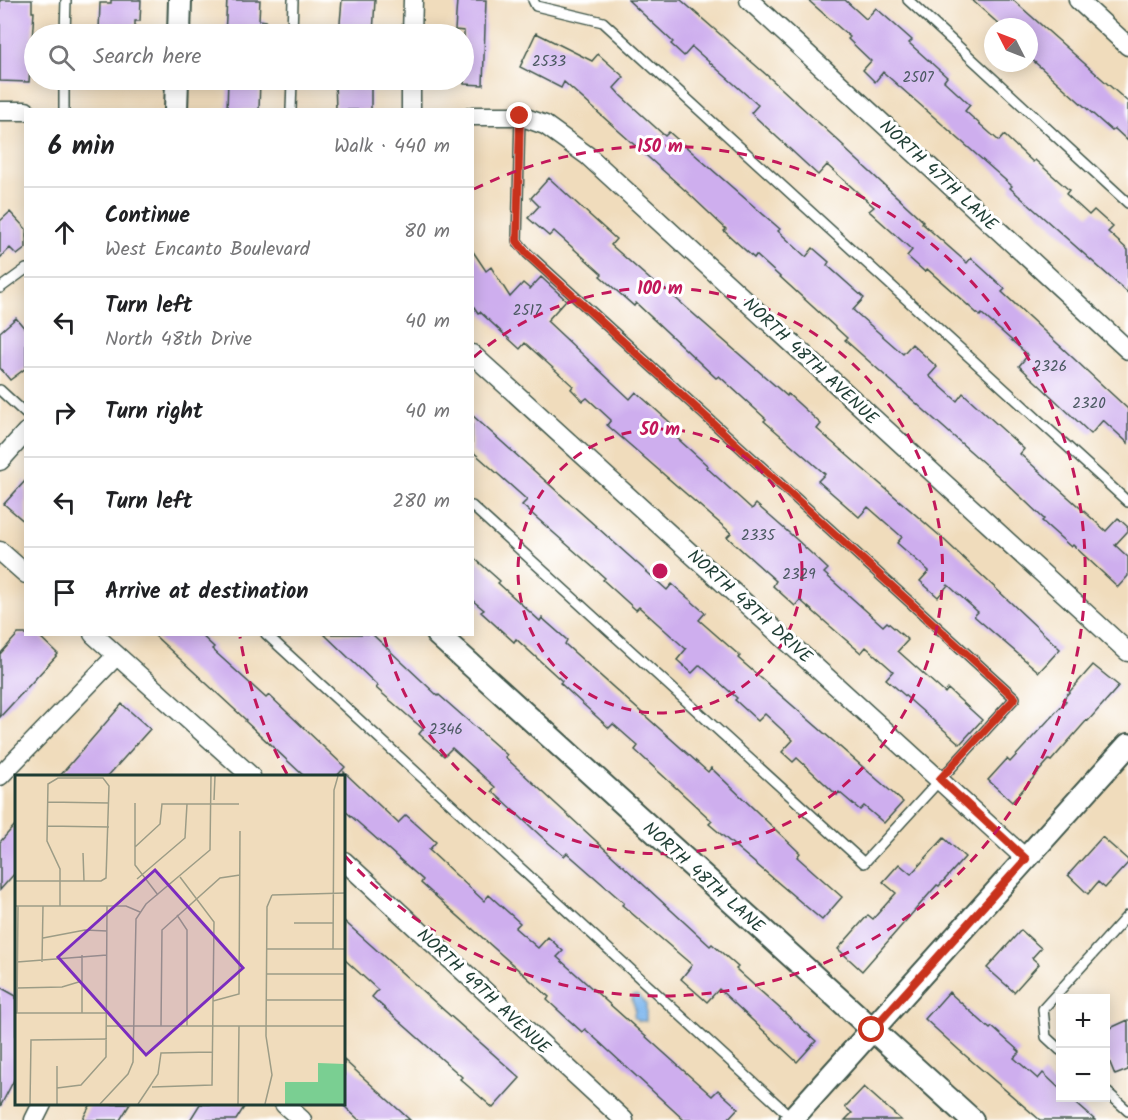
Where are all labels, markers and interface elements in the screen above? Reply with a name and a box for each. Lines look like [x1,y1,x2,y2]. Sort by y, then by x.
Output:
north arrow [984,18,1038,72]
search box [24,24,474,90]
text: Search here [93,40,201,75]
icon: search [45,41,78,74]
house number: 2533 [532,50,566,74]
house number: 2507 [902,66,935,90]
route end [506,102,532,128]
street label: NORTH 47TH LANE [872,113,1004,239]
text: 6 min [48,126,115,168]
text: Walk · 440 m [334,131,450,163]
text: 150 m [637,133,683,162]
text: Continue [105,199,190,234]
icon: ahead [48,216,81,249]
text: 80 m [404,216,450,248]
text: West Encanto Boulevard [105,234,310,266]
text: 100 m [637,275,683,304]
text: Turn left [105,289,192,324]
street label: NORTH 48TH AVENUE [735,291,885,433]
house number: 2517 [513,299,542,323]
icon: left [48,306,81,339]
text: 40 m [405,306,450,338]
text: North 48th Drive [105,324,252,356]
house number: 2326 [1033,355,1067,379]
house number: 2320 [1072,392,1106,416]
text: Turn right [105,395,203,430]
icon: right [48,396,81,429]
text: 40 m [405,396,450,428]
text: 50 m [639,416,680,445]
text: Turn left [105,485,192,520]
icon: left [48,486,81,519]
text: 280 m [392,486,450,518]
house number: 2335 [741,524,776,548]
street label: NORTH 48TH DRIVE [680,543,819,672]
centre of rings [650,561,670,581]
house number: 2329 [782,563,816,587]
text: Arrive at destination [105,575,308,610]
icon: arrive [48,576,81,609]
house number: 2346 [429,718,463,742]
inset map [15,775,345,1105]
street label: NORTH 48TH LANE [635,815,771,941]
street label: NORTH 49TH AVENUE [409,922,557,1063]
map controls [1056,994,1110,1102]
button: + [1056,994,1110,1048]
route start [858,1016,884,1042]
button: − [1056,1048,1110,1102]

